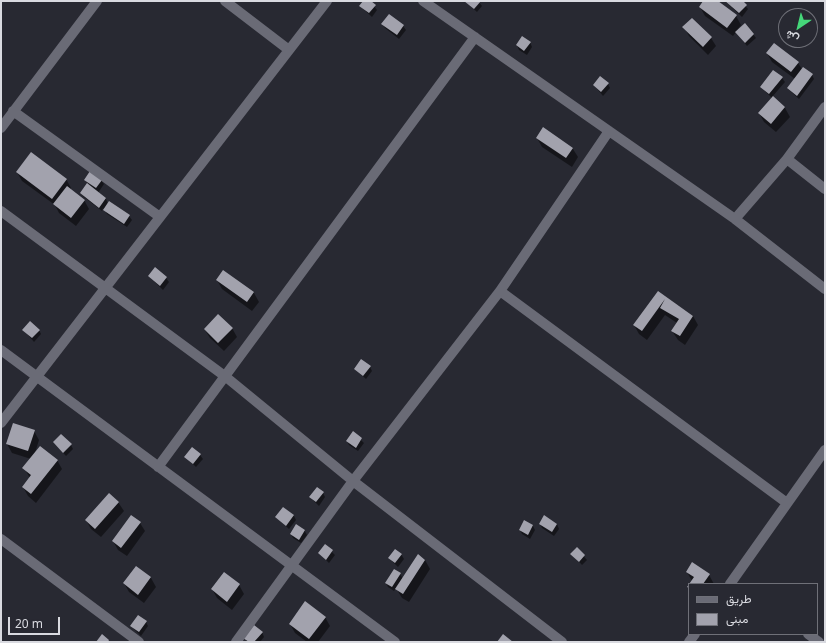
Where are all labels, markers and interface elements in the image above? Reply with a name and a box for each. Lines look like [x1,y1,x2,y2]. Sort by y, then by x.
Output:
north arrow [778,8,818,48]
text: ش [782,27,801,47]
legend [688,583,818,635]
text: طريق [726,590,751,607]
scale bar [10,609,62,635]
text: مبنى [726,610,748,627]
text: 20 m [15,615,43,632]

